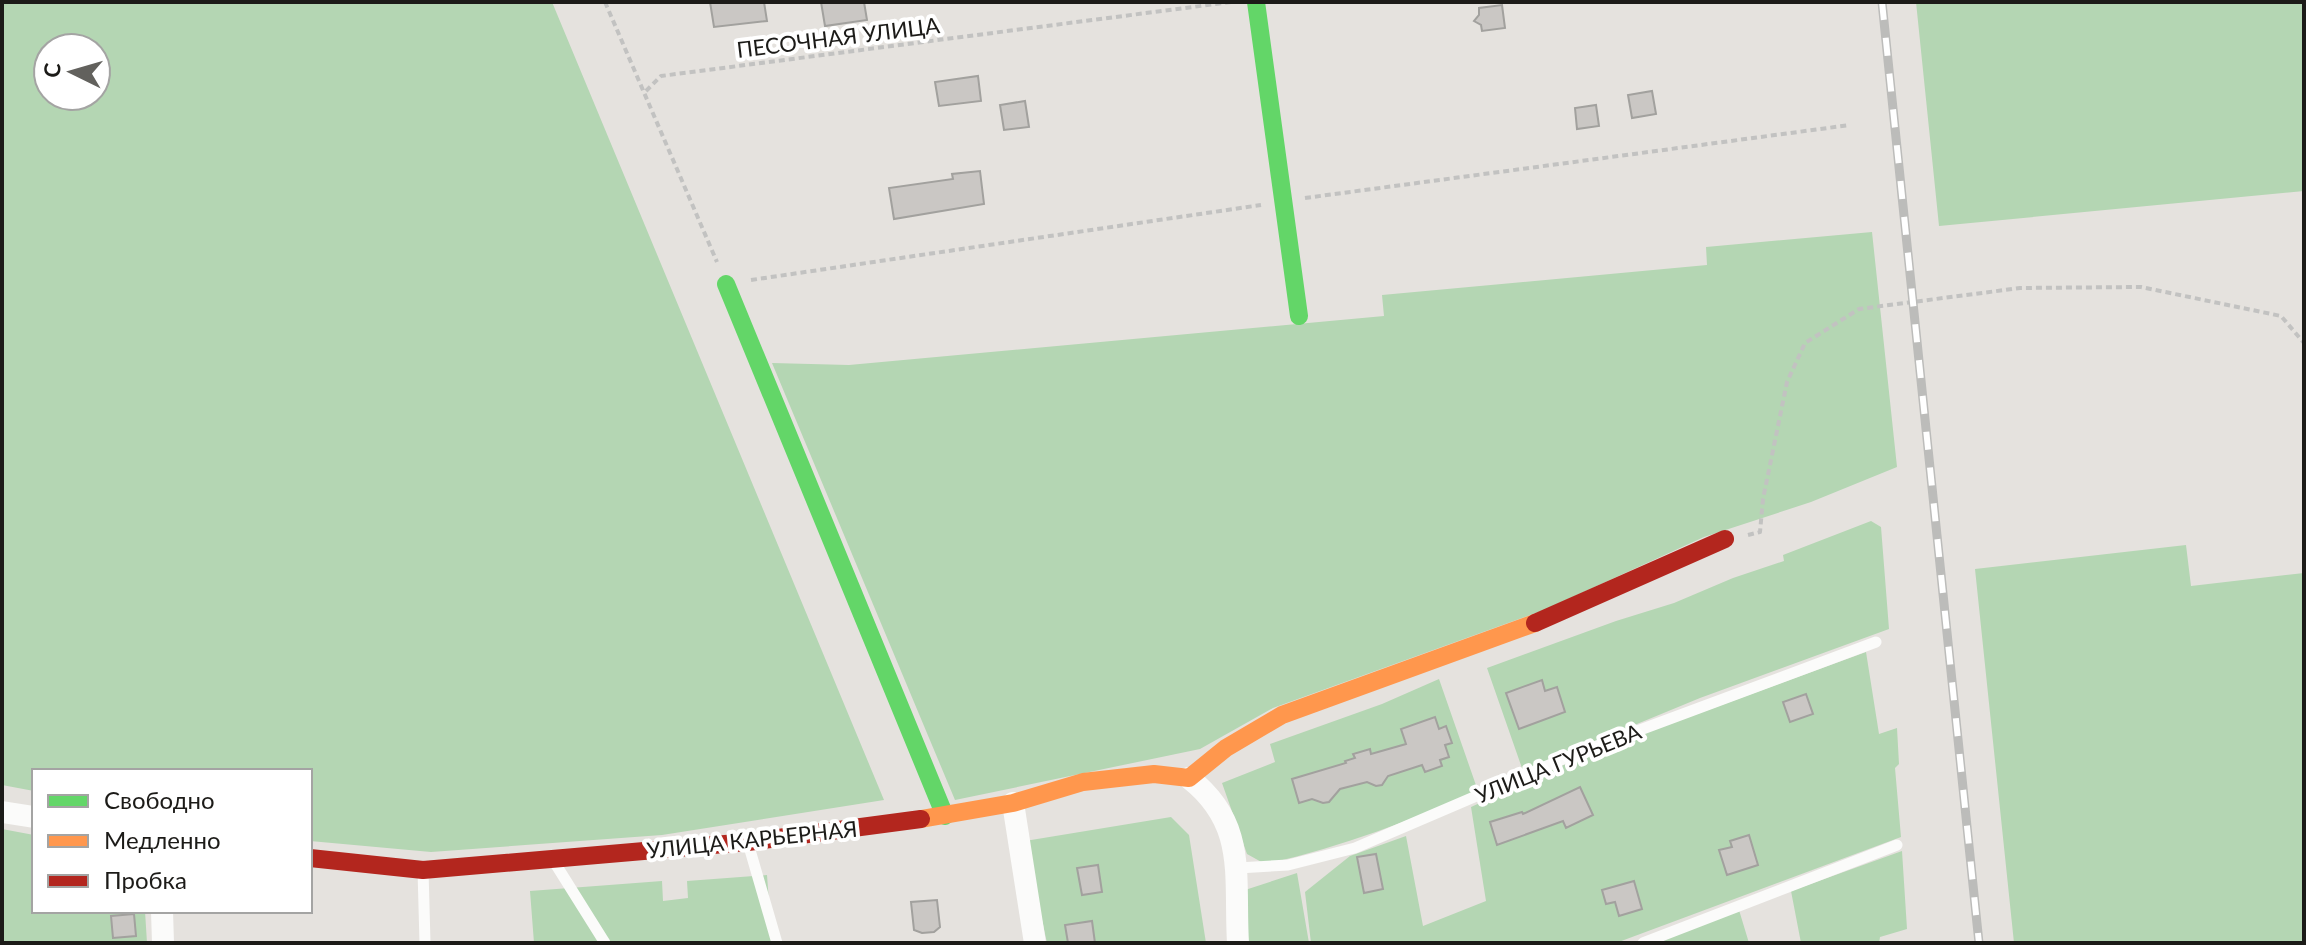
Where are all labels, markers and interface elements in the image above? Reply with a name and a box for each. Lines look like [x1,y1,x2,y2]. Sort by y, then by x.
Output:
street label: ПЕСОЧНАЯ УЛИЦА [735,11,941,63]
north arrow [32,32,112,112]
text: С [37,61,66,79]
street label: УЛИЦА ГУРЬЕВА [1471,717,1645,809]
legend [32,769,312,913]
text: Свободно [104,785,215,814]
street label: УЛИЦА КАРЬЕРНАЯ [646,815,858,863]
text: Медленно [104,825,221,854]
text: Пробка [104,865,187,894]

